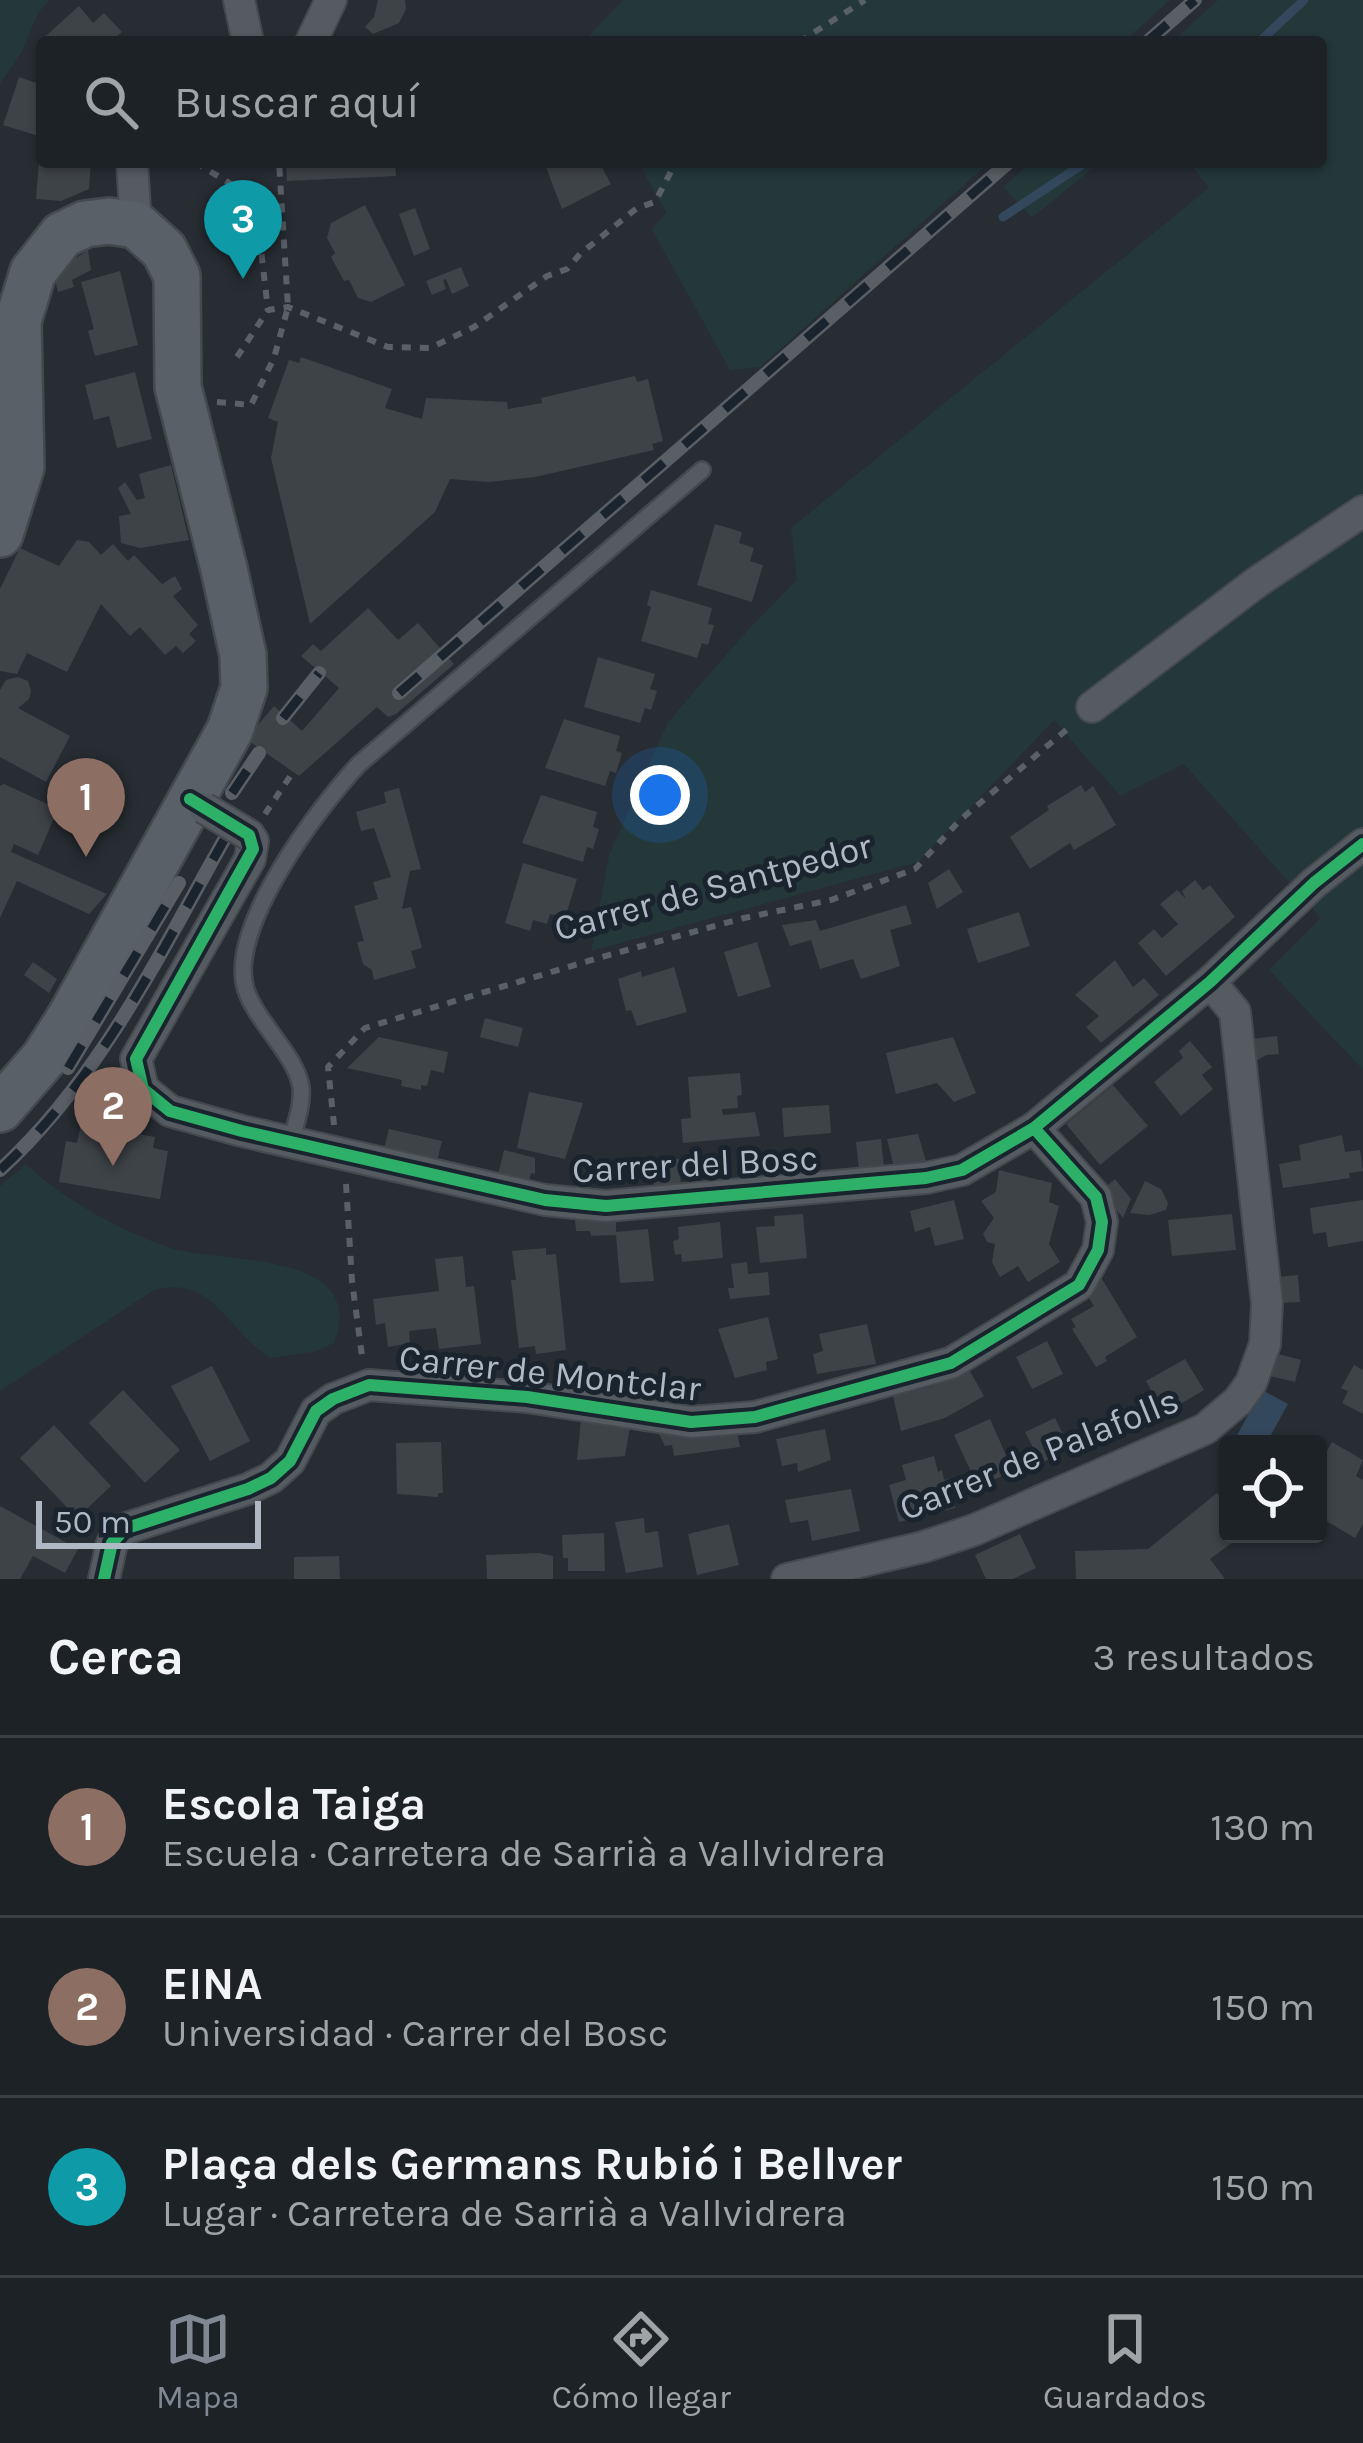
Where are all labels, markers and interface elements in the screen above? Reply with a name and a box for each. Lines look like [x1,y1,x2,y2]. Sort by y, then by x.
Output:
search box [36,36,1327,168]
icon: search [78,69,144,135]
text: Buscar aquí [174,76,420,128]
pin: 3 [204,180,282,279]
pin: 1 [47,758,125,857]
your location [630,765,690,825]
street label: Carrer de Santpedor [550,824,877,950]
pin: 2 [74,1067,152,1166]
street label: Carrer del Bosc [571,1137,819,1191]
street label: Carrer de Montclar [397,1336,704,1410]
street label: Carrer de Palafolls [893,1379,1185,1529]
map controls [1219,1435,1327,1543]
button: locate [1219,1435,1327,1543]
scale bar [36,1495,261,1548]
text: 50 m [54,1503,131,1541]
text: Cerca [48,1627,184,1687]
text: 3 resultados [1093,1634,1315,1680]
text: Escola Taiga [162,1778,426,1830]
text: 1 [80,1804,94,1850]
text: 130 m [1210,1804,1315,1850]
text: Escuela · Carretera de Sarrià a Vallvidrera [162,1830,886,1876]
text: EINA [162,1958,263,2010]
text: 2 [75,1984,99,2030]
text: 150 m [1211,1984,1315,2030]
text: Universidad · Carrer del Bosc [162,2010,668,2056]
text: Plaça dels Germans Rubió i Bellver [162,2138,902,2190]
text: 3 [75,2164,99,2210]
text: 150 m [1211,2164,1315,2210]
text: Lugar · Carretera de Sarrià a Vallvidrera [162,2190,847,2236]
tab: Mapa [156,2306,240,2416]
tab: Cómo llegar [552,2306,731,2416]
tab: Guardados [1043,2306,1207,2416]

